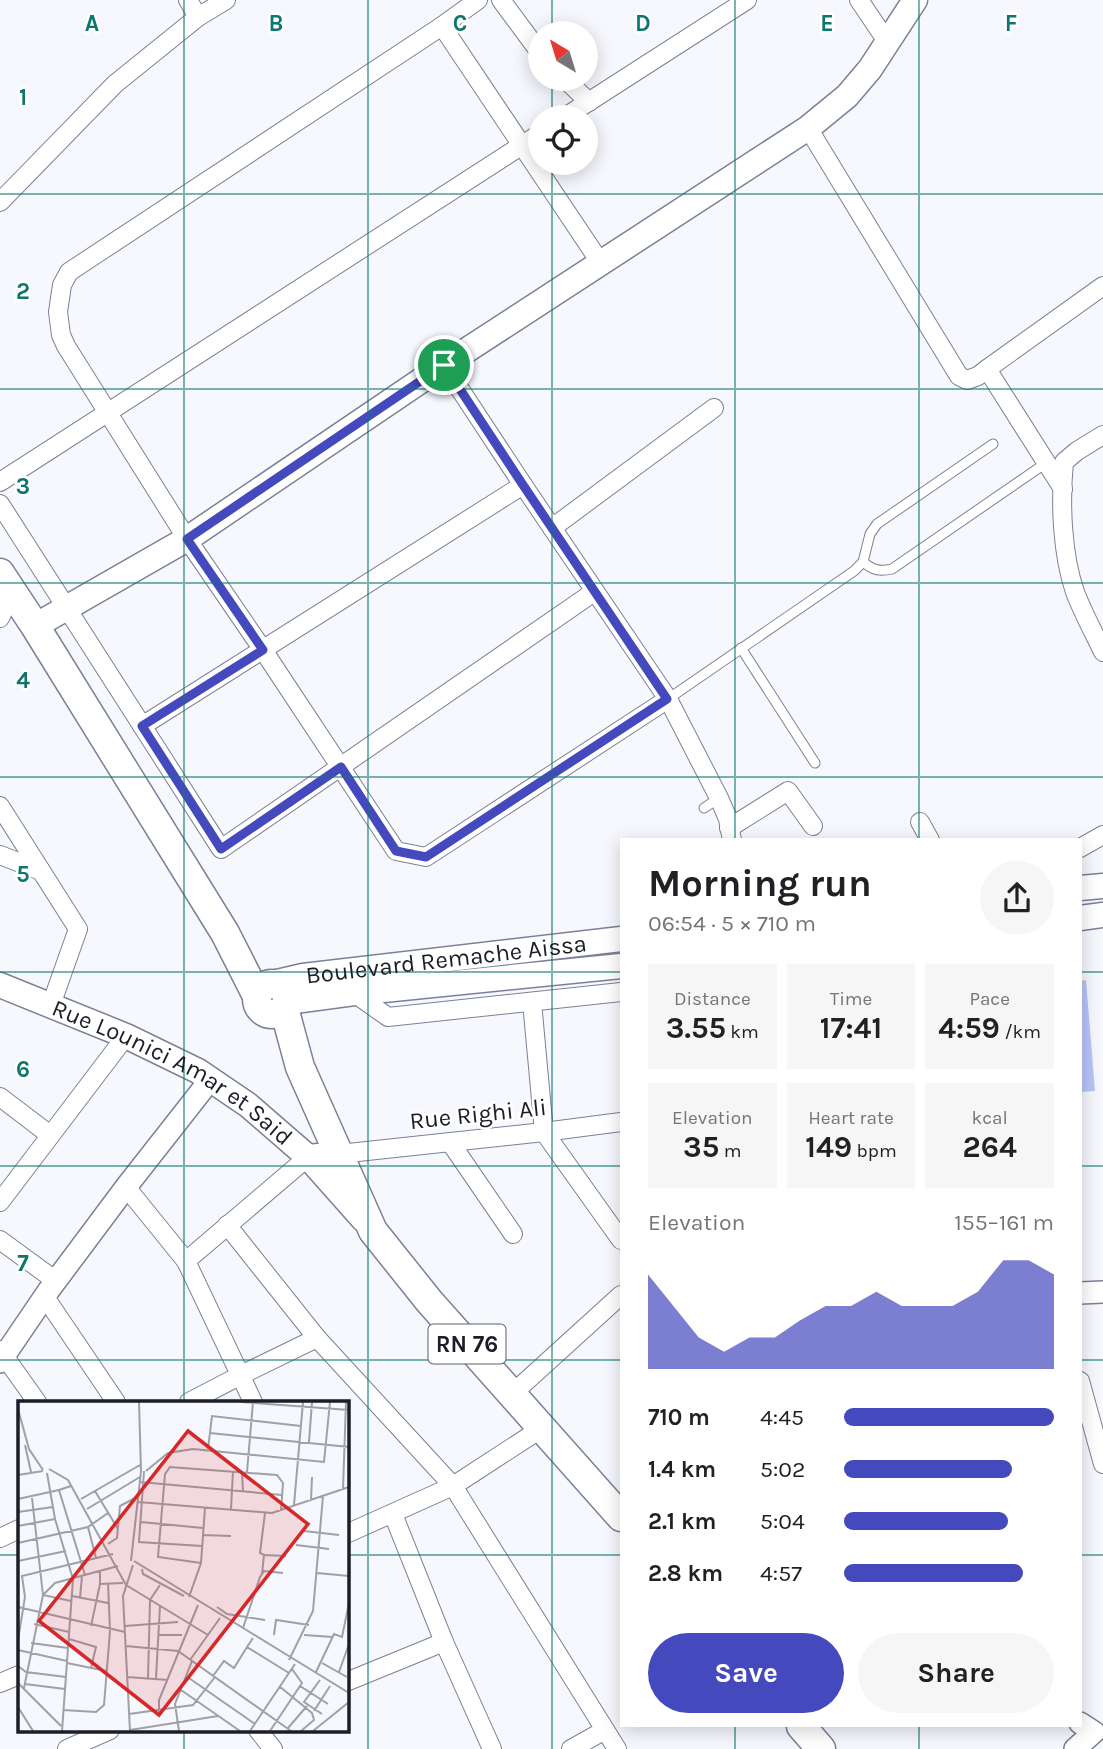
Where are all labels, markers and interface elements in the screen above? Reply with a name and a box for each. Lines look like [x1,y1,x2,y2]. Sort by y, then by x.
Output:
text: A [85,10,99,37]
text: B [269,10,283,37]
text: C [453,10,467,37]
text: D [635,10,651,37]
text: E [820,10,834,37]
text: F [1005,10,1017,37]
north arrow [528,21,598,91]
map controls [528,21,598,175]
text: 1 [19,84,27,111]
button: locate [528,105,598,175]
text: 2 [16,278,30,305]
pin [414,335,474,395]
icon: arrive [425,346,463,384]
text: 3 [16,473,30,500]
text: 4 [16,667,30,694]
text: 5 [16,861,30,888]
text: Morning run [648,861,872,906]
button: share [980,861,1054,935]
text: 06:54 · 5 × 710 m [648,910,816,937]
street label: Boulevard Remache Aissa [304,929,588,990]
text: Distance [674,988,751,1010]
text: Time [830,988,872,1010]
text: Pace [969,988,1010,1010]
street label: Rue Lounici Amar et Said [48,994,298,1151]
text: 3.55 [666,1010,726,1046]
text: 17:41 [820,1010,882,1046]
text: 4:59 [938,1010,1000,1046]
text: km [726,1021,759,1043]
text: /km [1000,1021,1041,1043]
text: 6 [16,1056,30,1083]
street label: Rue Righi Ali [408,1093,548,1135]
text: Elevation [672,1107,753,1129]
text: Heart rate [808,1107,894,1129]
text: kcal [972,1107,1008,1129]
text: 35 [683,1129,719,1165]
text: 149 [805,1129,852,1165]
text: 264 [963,1129,1017,1165]
text: m [719,1140,742,1162]
text: bpm [852,1140,897,1162]
text: Elevation [648,1209,745,1236]
text: 155–161 m [954,1209,1054,1236]
text: 7 [17,1250,29,1277]
road number: RN 76 [428,1324,505,1364]
inset map [18,1401,348,1732]
text: 710 m [648,1404,710,1431]
text: 4:45 [760,1404,804,1431]
text: 1.4 km [648,1456,716,1483]
text: 5:02 [760,1456,805,1483]
text: 2.1 km [648,1508,716,1535]
text: 5:04 [760,1508,805,1535]
text: 2.8 km [648,1560,723,1587]
text: 4:57 [760,1560,802,1587]
button: Save [648,1633,844,1713]
button: Share [858,1633,1054,1713]

